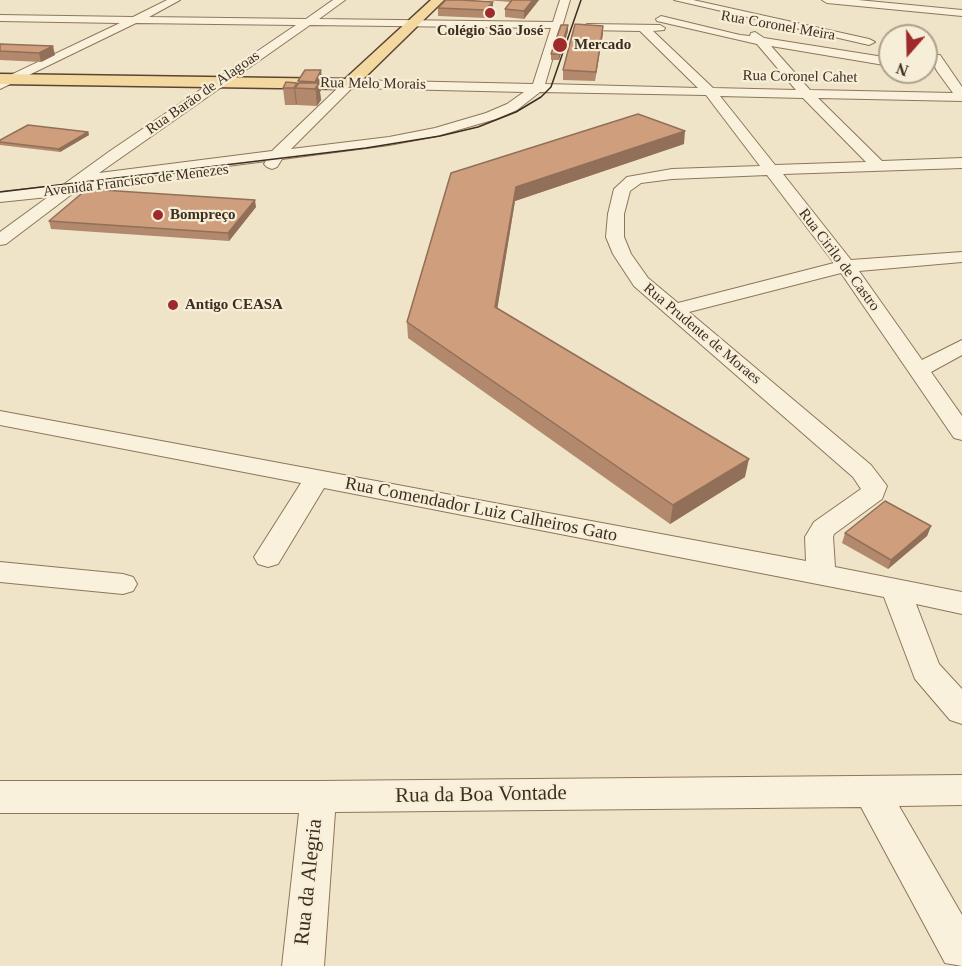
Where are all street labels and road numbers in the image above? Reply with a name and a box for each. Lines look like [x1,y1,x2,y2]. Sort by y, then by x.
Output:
street label: Rua Coronel Meira [719,7,837,45]
street label: Rua Barão de Alagoas [143,47,263,139]
street label: Rua Coronel Cahet [742,67,858,87]
street label: Rua Melo Morais [320,74,426,94]
street label: Avenida Francisco de Menezes [42,161,230,201]
street label: Rua Cirilo de Castro [795,205,883,315]
street label: Rua Prudente de Moraes [640,280,764,388]
street label: Rua Comendador Luiz Calheiros Gato [343,473,619,547]
street label: Rua da Boa Vontade [395,781,567,809]
street label: Rua da Alegria [290,817,328,947]

